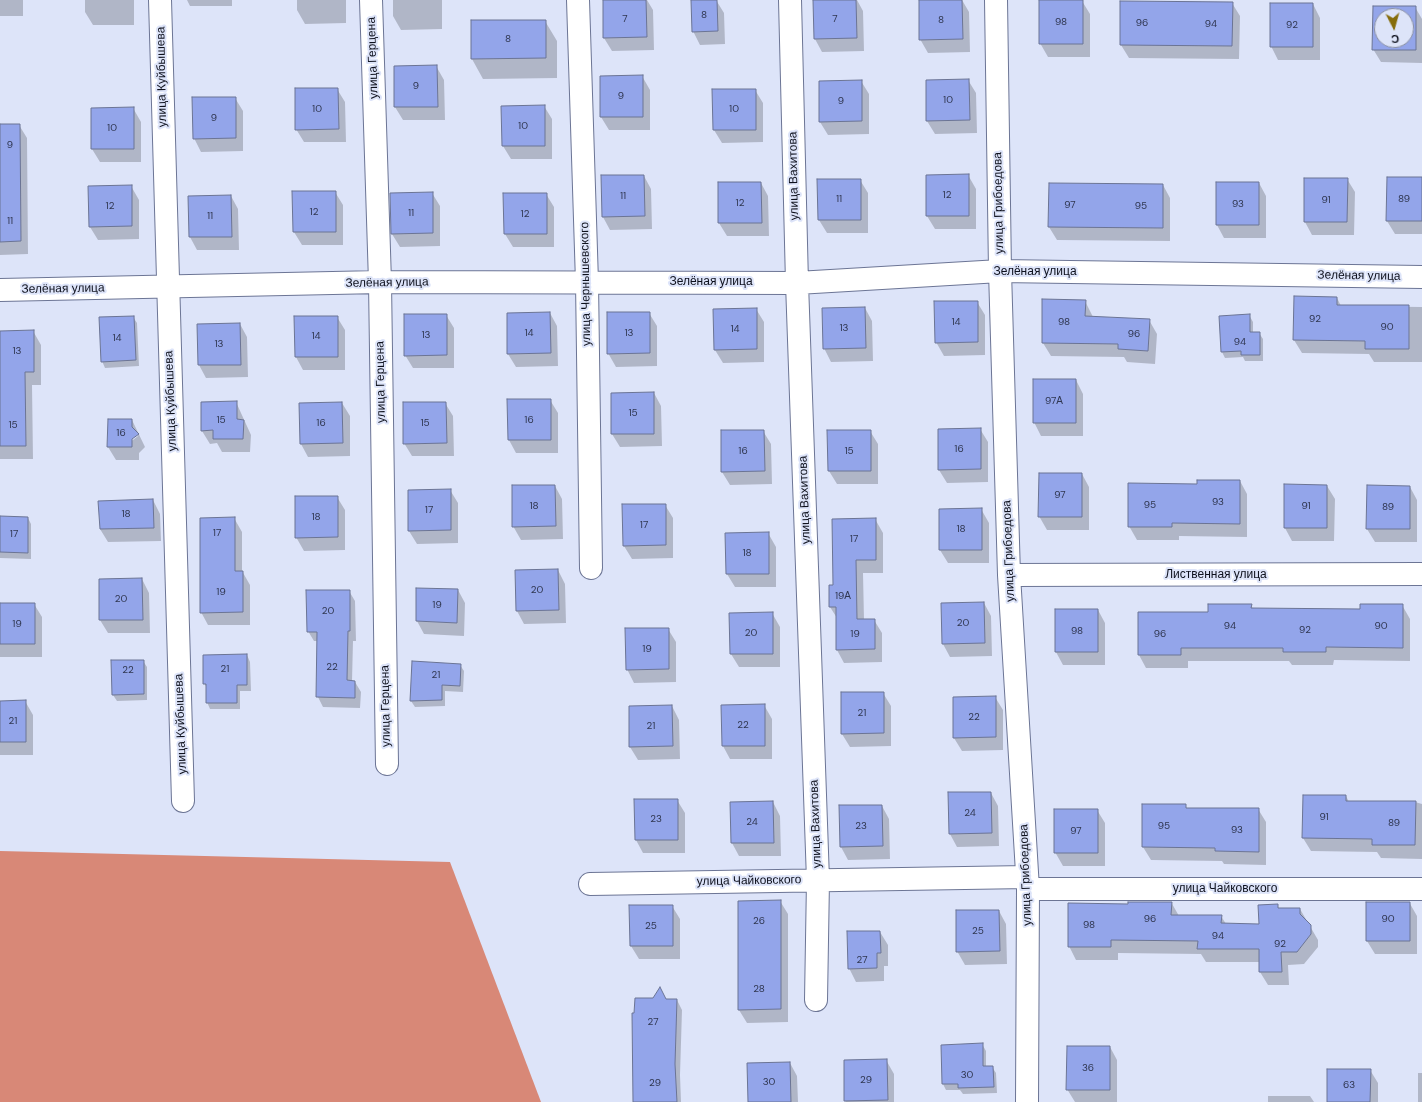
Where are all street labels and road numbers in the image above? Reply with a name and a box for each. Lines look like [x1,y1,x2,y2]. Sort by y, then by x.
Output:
street label: улица Герцена [364,17,382,99]
street label: улица Куйбышева [154,27,170,127]
street label: улица Вахитова [786,132,802,220]
street label: улица Грибоедова [991,152,1007,254]
street label: улица Чернышевского [578,222,594,346]
street label: Зелёная улица [993,265,1077,279]
street label: Зелёная улица [1317,268,1401,284]
street label: Зелёная улица [345,275,429,291]
street label: Зелёная улица [669,275,753,289]
street label: Зелёная улица [21,281,105,297]
street label: улица Герцена [373,341,389,423]
street label: улица Куйбышева [162,350,180,452]
street label: улица Вахитова [796,456,814,544]
street label: улица Грибоедова [1000,500,1018,602]
street label: Лиственная улица [1165,568,1267,582]
street label: улица Герцена [378,665,394,747]
street label: улица Куйбышева [172,673,190,775]
street label: улица Вахитова [807,780,825,868]
street label: улица Грибоедова [1017,824,1035,926]
street label: улица Чайковского [697,873,801,889]
street label: улица Чайковского [1173,882,1277,896]

